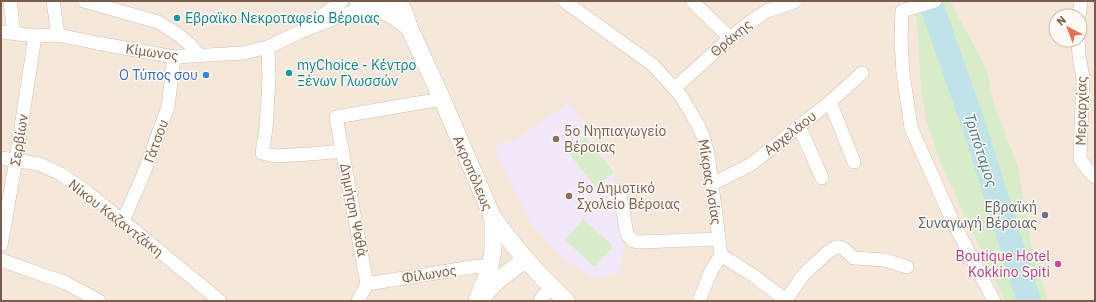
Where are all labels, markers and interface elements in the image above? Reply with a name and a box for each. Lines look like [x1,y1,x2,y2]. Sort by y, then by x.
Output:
north arrow [1048,8,1088,48]
place label: Εβραϊκο Νεκροταφείο Βέροιας [185,9,380,27]
marker: Εβραϊκο Νεκροταφείο Βέροιας [172,13,182,23]
text: N [1054,13,1069,28]
street label: Θράκης [707,15,756,61]
street label: Κίμωνος [125,39,180,65]
place label: myChoice - Κέντρο Ξένων Γλωσσών [297,56,416,90]
place label: Ο Τύπος σου [119,66,198,84]
marker: myChoice - Κέντρο Ξένων Γλωσσών [284,68,294,78]
marker: Ο Τύπος σου [201,70,211,80]
street label: Μεραρχίας [1071,76,1091,146]
street label: Αρχελάου [760,107,820,159]
water label: Τριπόταμος [960,111,1002,190]
street label: Σερβίων [6,113,32,167]
street label: Γάτσου [140,117,172,165]
place label: 5ο Νηπιαγωγείο Βέροιας [564,122,667,156]
street label: Ακροπόλεως [449,133,497,213]
marker: 5ο Νηπιαγωγείο Βέροιας [551,134,561,144]
street label: Μίκρας Ασίας [694,138,726,226]
street label: Δημήτρη Ψαθά [336,162,372,258]
street label: Νίκου Καζαντζάκη [65,175,167,261]
place label: 5ο Δημοτικό Σχολείο Βέροιας [577,179,680,213]
marker: 5ο Δημοτικό Σχολείο Βέροιας [564,191,574,201]
place label: Εβραϊκή Συναγωγή Βέροιας [918,198,1037,232]
marker: Εβραϊκή Συναγωγή Βέροιας [1040,210,1050,220]
place label: Boutique Hotel Kokkino Spiti [956,247,1050,281]
marker: Boutique Hotel Kokkino Spiti [1053,259,1063,269]
street label: Φίλωνος [400,261,458,287]

